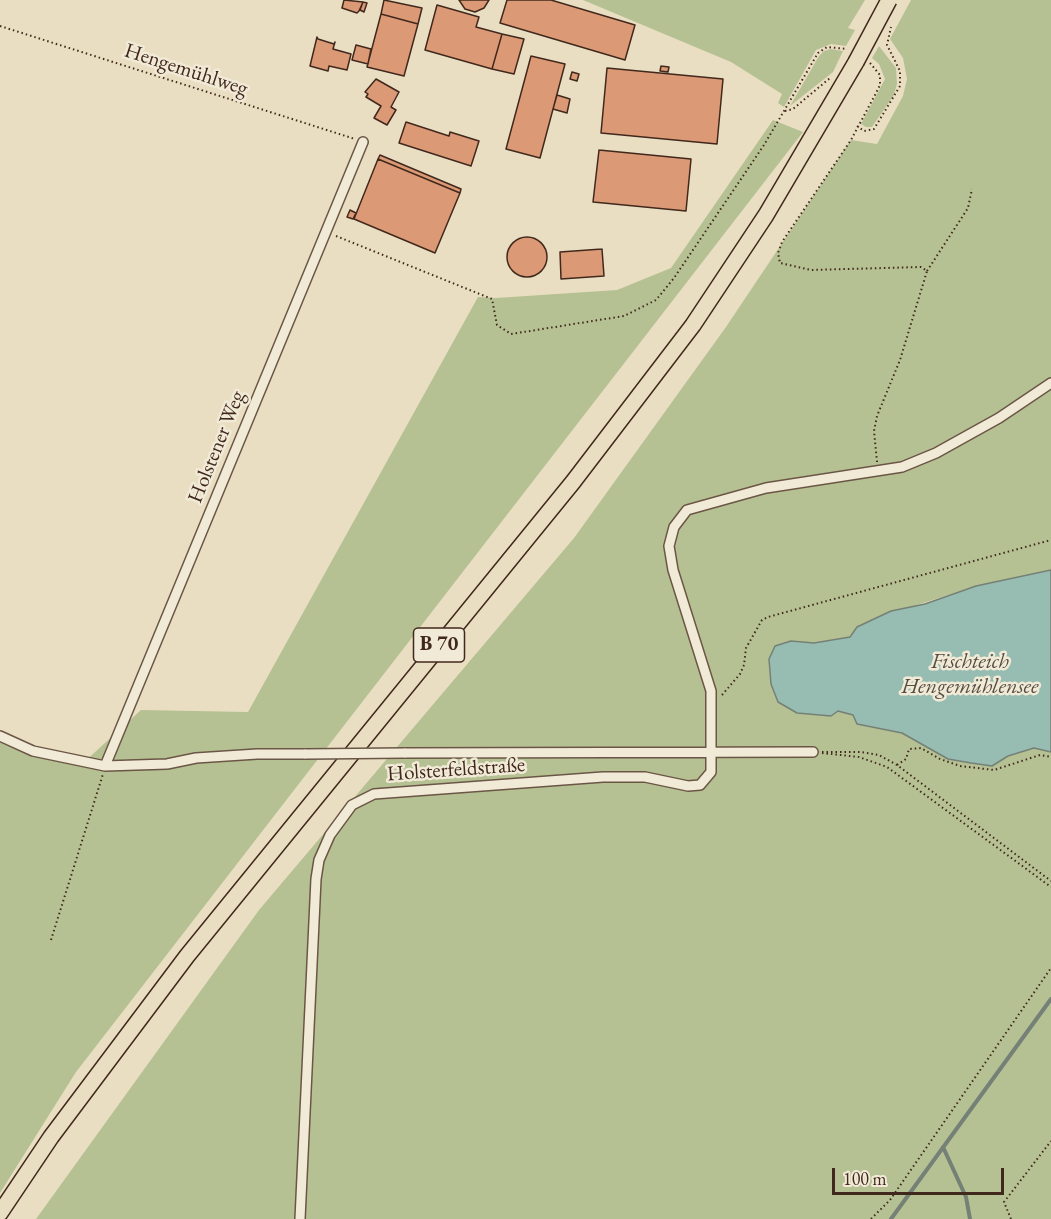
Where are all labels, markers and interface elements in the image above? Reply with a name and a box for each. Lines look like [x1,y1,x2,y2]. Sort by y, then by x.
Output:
street label: Hengemühlweg [121,38,251,102]
street label: Holstener Weg [183,387,251,507]
road number: B 70 [414,628,464,662]
water label: Fischteich Hengemühlensee [901,649,1039,700]
street label: Holsterfeldstraße [386,753,526,787]
scale bar [835,1156,1008,1194]
text: 100 m [843,1167,887,1190]

